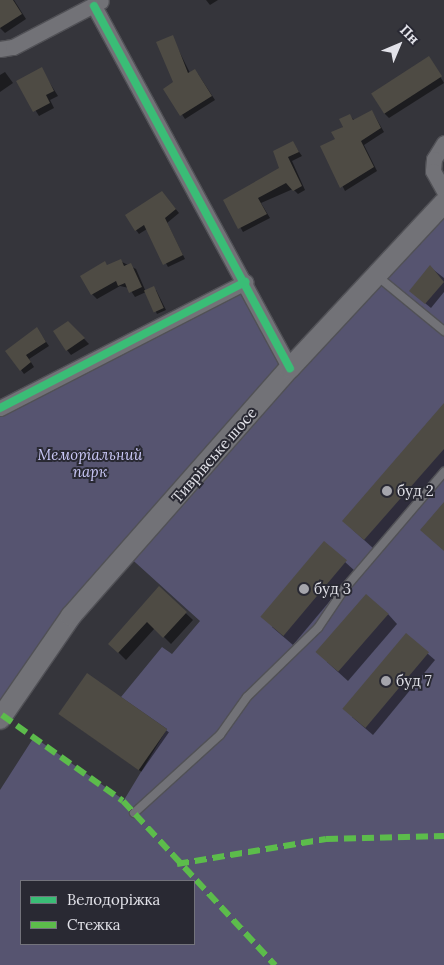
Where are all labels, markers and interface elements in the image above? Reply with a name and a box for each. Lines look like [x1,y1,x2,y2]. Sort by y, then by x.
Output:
north arrow [374,20,424,70]
text: Пн [396,21,423,48]
street label: Тиврівське шосе [168,404,260,506]
park label: Меморіальний парк [38,445,142,480]
place label: буд 2 [397,482,434,500]
marker: буд 2 [381,485,393,497]
place label: буд 3 [314,580,351,598]
marker: буд 3 [298,583,310,595]
place label: буд 7 [396,672,432,690]
marker: буд 7 [380,675,392,687]
legend [20,880,195,945]
text: Велодоріжка [67,890,160,909]
text: Стежка [67,915,120,934]

